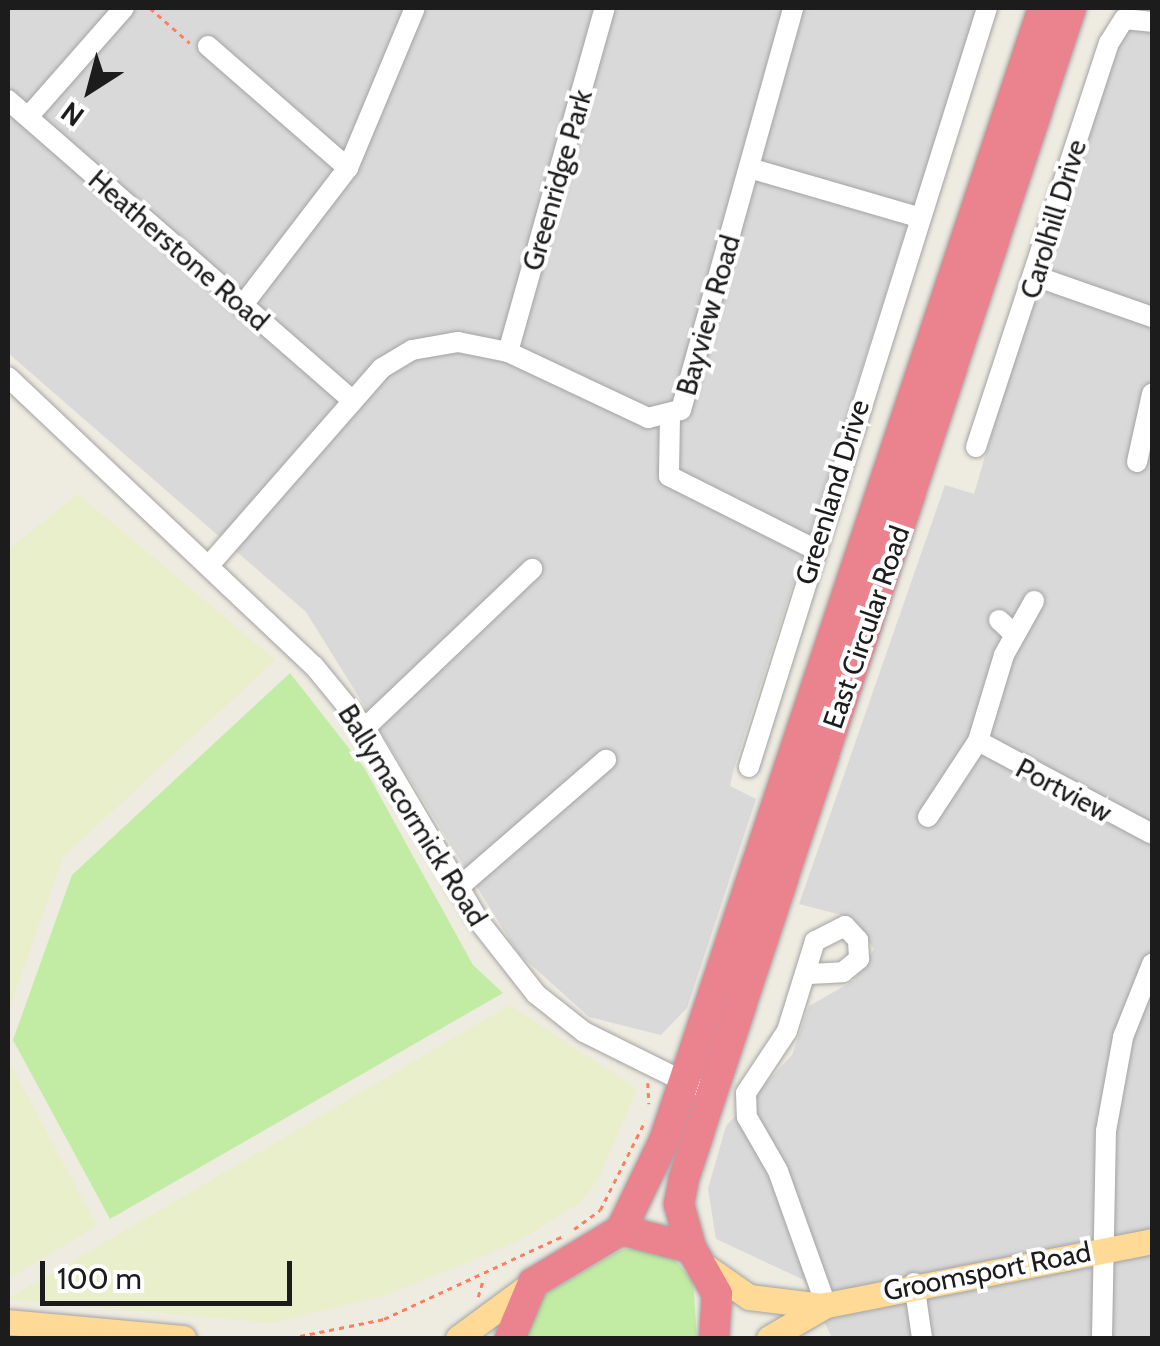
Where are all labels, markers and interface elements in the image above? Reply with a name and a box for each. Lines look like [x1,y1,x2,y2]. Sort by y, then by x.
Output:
north arrow [40,40,140,140]
street label: Greenridge Park [515,86,599,274]
text: N [54,95,90,134]
street label: Carolhill Drive [1013,135,1093,303]
street label: Heatherstone Road [82,163,276,337]
street label: Bayview Road [669,231,747,399]
street label: Greenland Drive [788,395,876,589]
street label: East Circular Road [816,521,916,733]
street label: Ballymacormick Road [331,698,495,932]
street label: Portview [1010,751,1118,829]
street label: Groomsport Road [881,1234,1093,1308]
scale bar [45,1241,298,1303]
text: 100 m [57,1260,142,1297]

